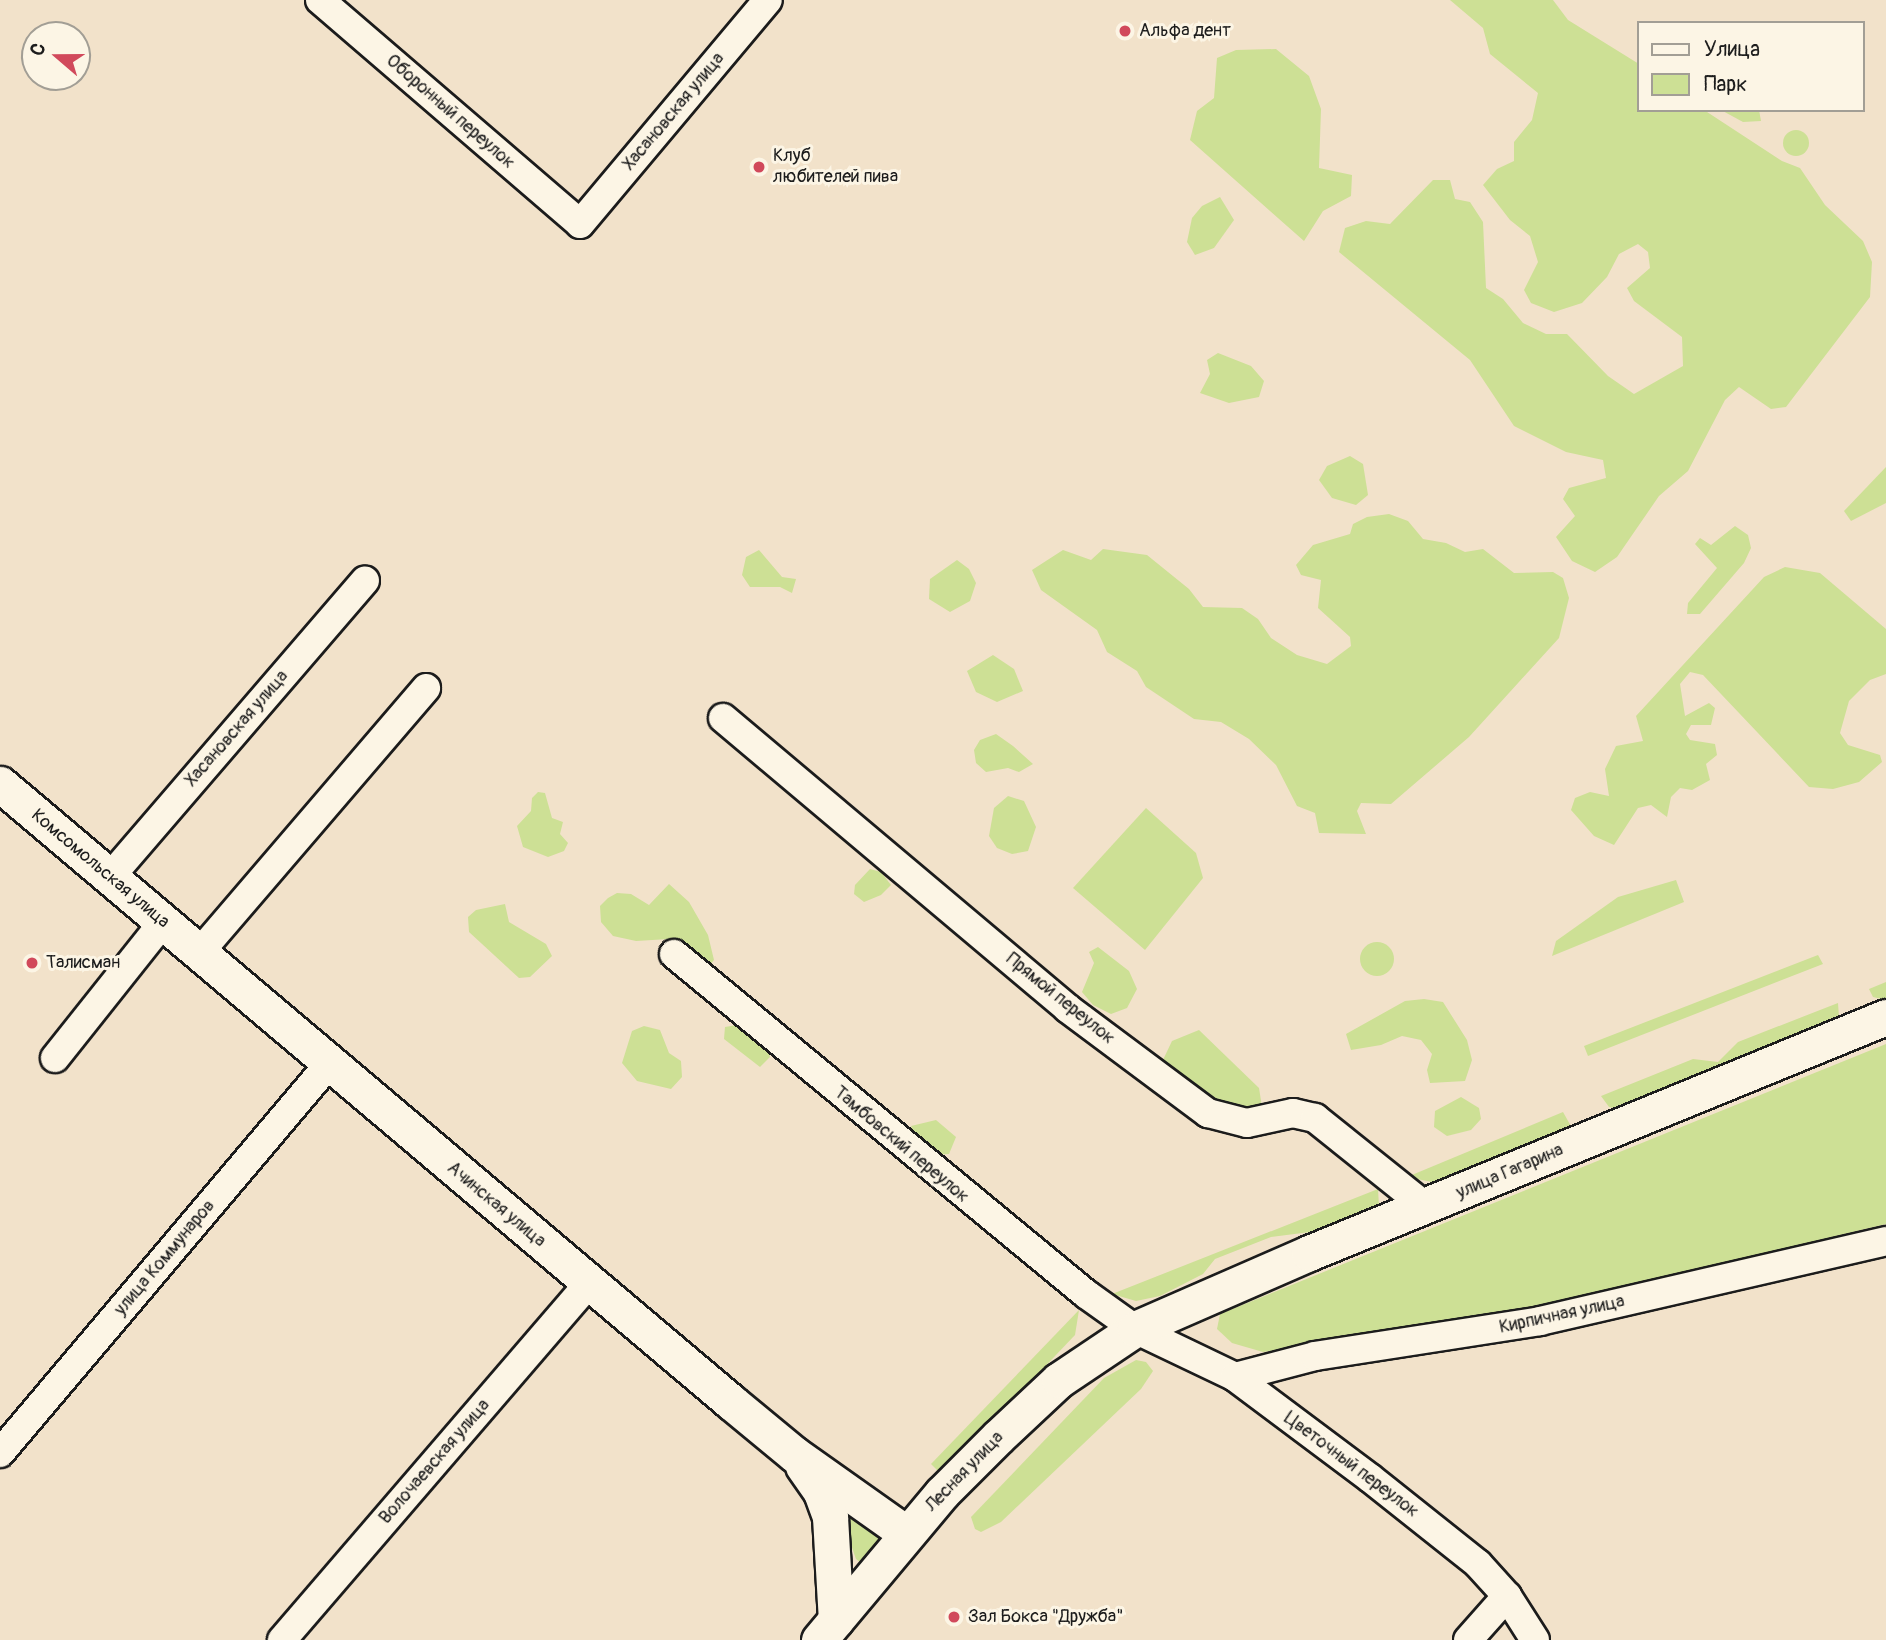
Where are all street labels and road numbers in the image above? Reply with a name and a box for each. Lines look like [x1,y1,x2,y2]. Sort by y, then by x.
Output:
street label: Хасановская улица [618,49,730,175]
street label: Оборонный переулок [381,50,519,174]
street label: Хасановская улица [181,666,293,792]
street label: Комсомольская улица [26,805,174,933]
street label: Прямой переулок [1001,949,1119,1049]
street label: Тамбовский переулок [829,1082,973,1208]
street label: улица Гагарина [1453,1140,1567,1204]
street label: Ачинская улица [442,1158,550,1252]
street label: улица Коммунаров [110,1196,220,1320]
street label: Кирпичная улица [1497,1291,1627,1339]
street label: Волочаевская улица [375,1395,495,1529]
street label: Цветочный переулок [1279,1407,1423,1523]
street label: Лесная улица [921,1427,1009,1517]

